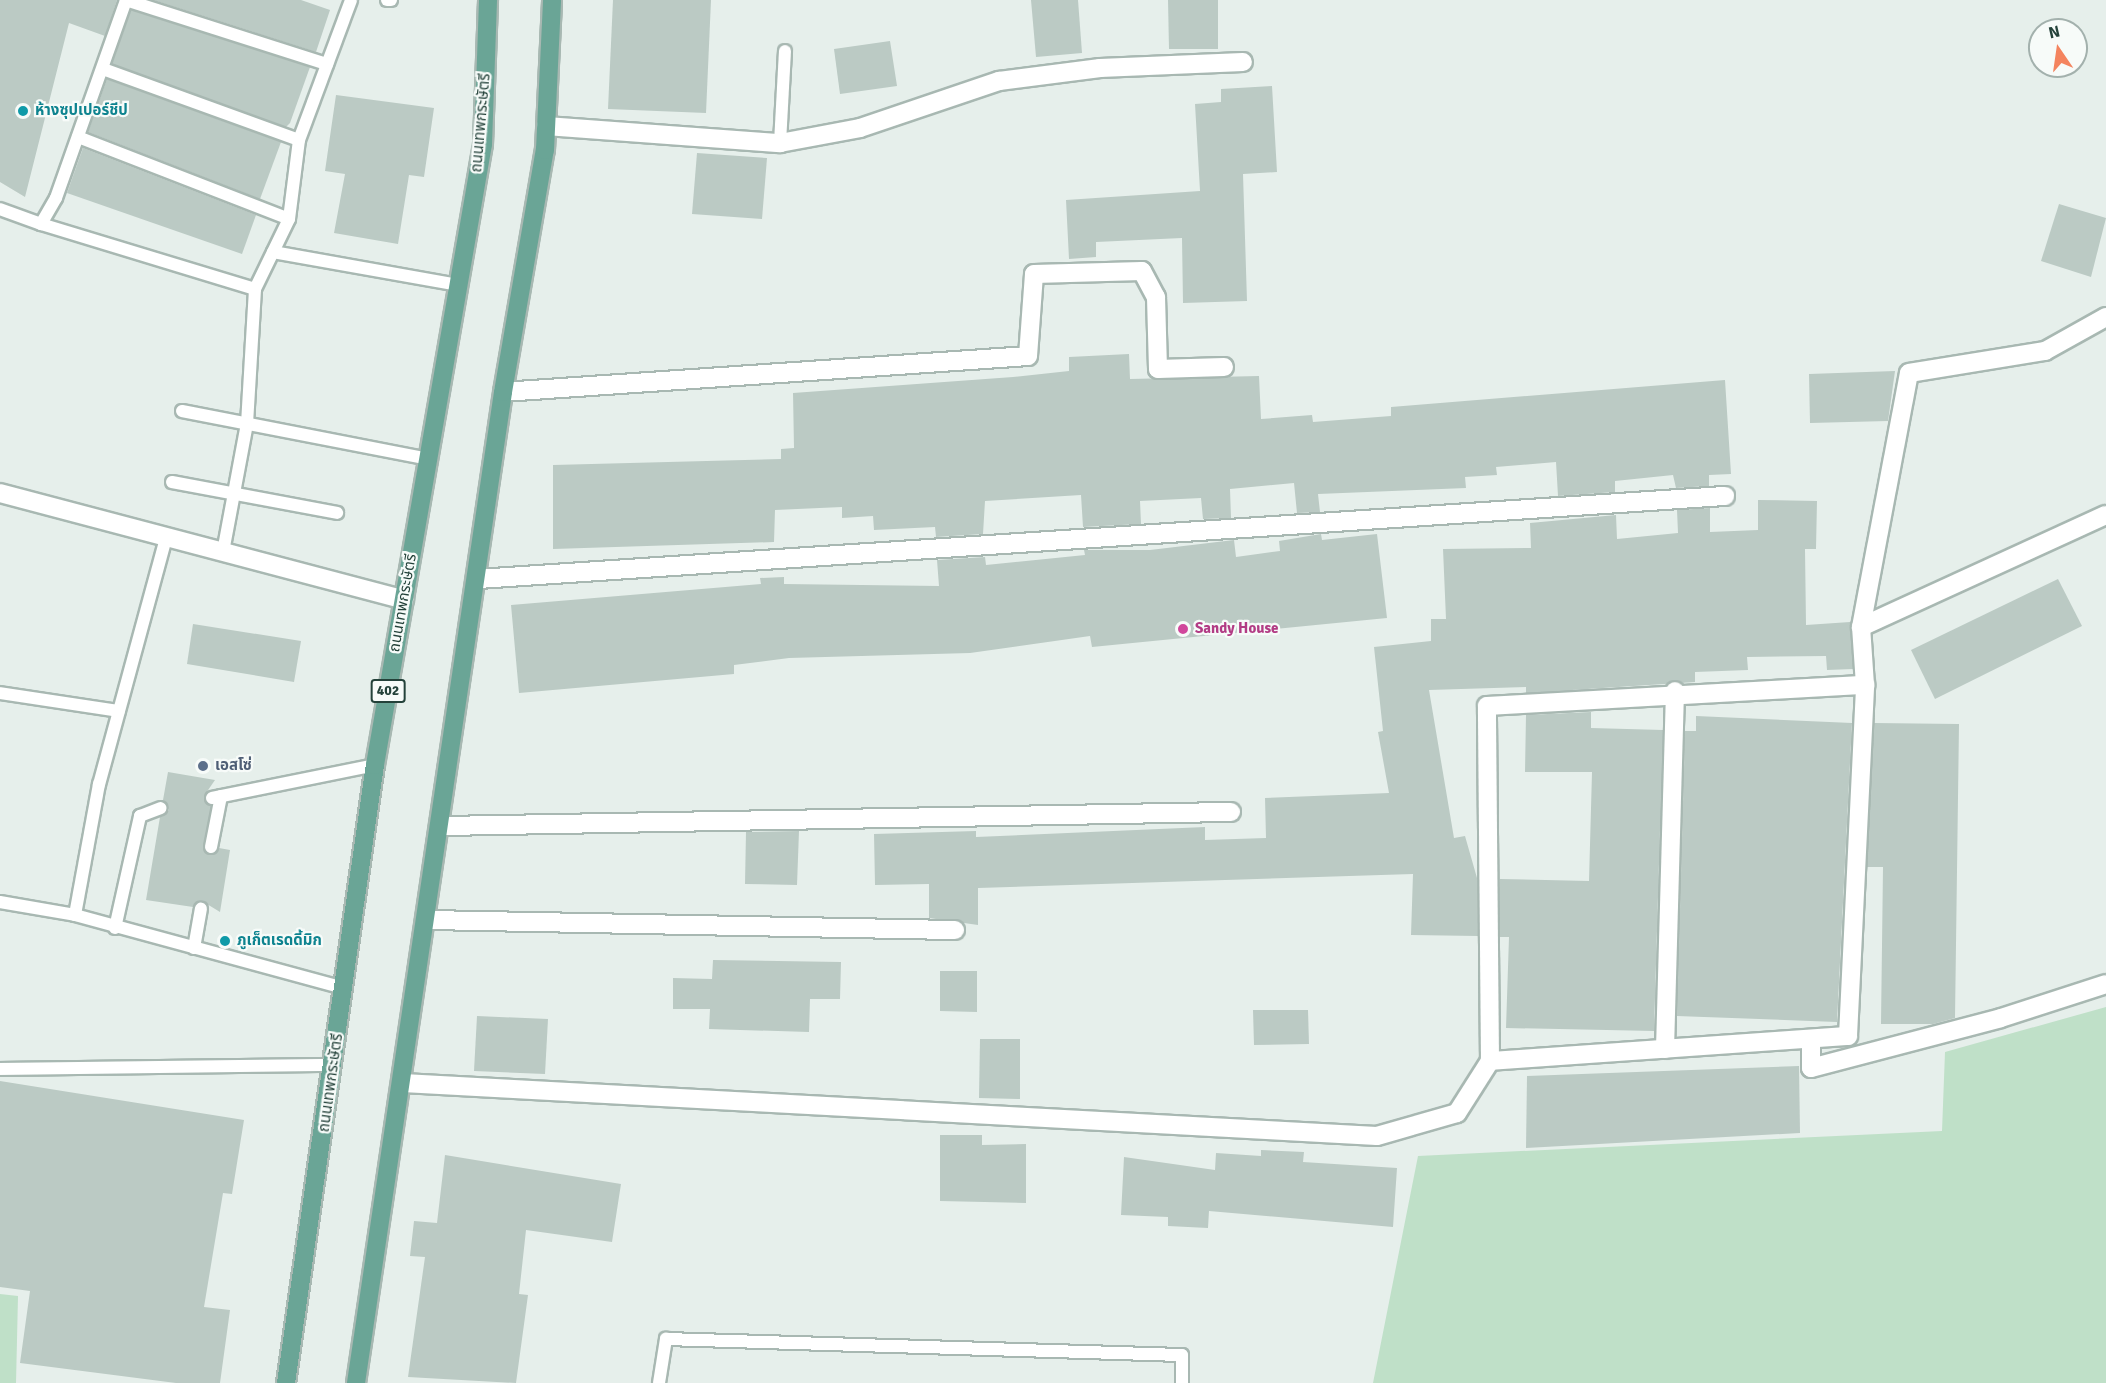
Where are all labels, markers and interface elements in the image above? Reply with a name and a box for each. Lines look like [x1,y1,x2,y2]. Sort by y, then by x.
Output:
north arrow [2028,18,2088,78]
text: N [2047,21,2062,43]
street label: ถนนเทพกระษัตรี [468,73,494,173]
place label: ห้างซุปเปอร์ชีป [35,102,128,120]
marker: ห้างซุปเปอร์ชีป [16,104,30,118]
street label: ถนนเทพกระษัตรี [386,553,420,653]
place label: Sandy House [1195,620,1279,638]
marker: Sandy House [1176,622,1190,636]
road number: 402 [370,680,406,702]
place label: เอสโซ่ [215,757,252,775]
marker: เอสโซ่ [196,759,210,773]
place label: ภูเก็ตเรดดี้มิก [237,932,322,950]
marker: ภูเก็ตเรดดี้มิก [218,934,232,948]
street label: ถนนเทพกระษัตรี [315,1033,347,1133]

